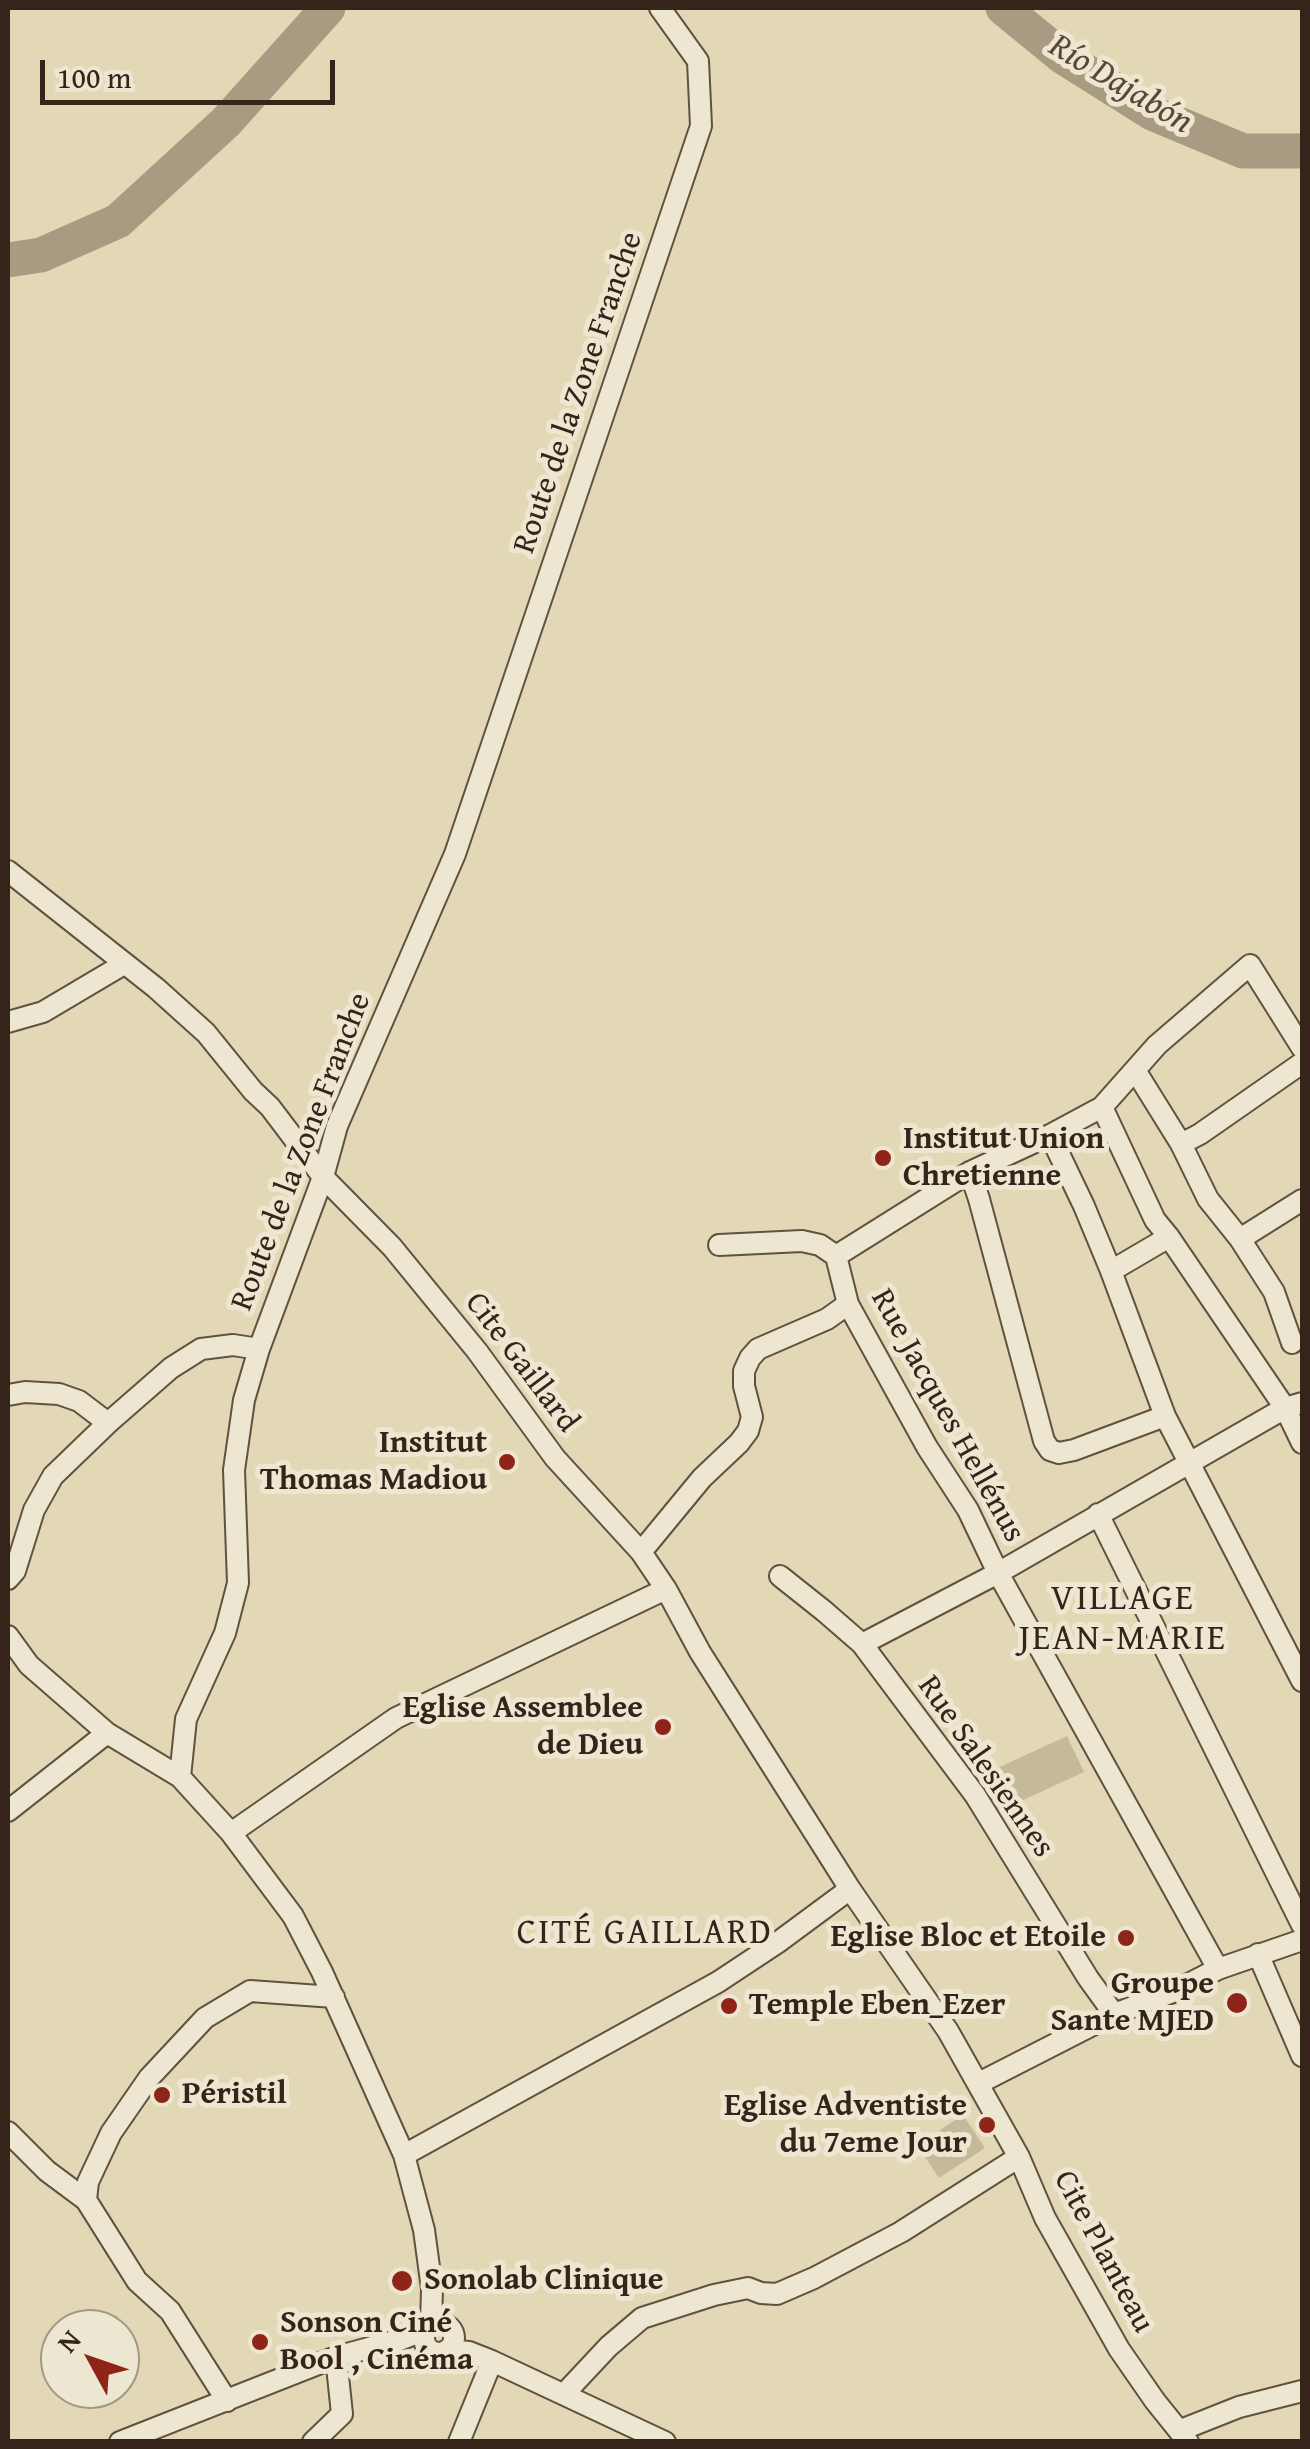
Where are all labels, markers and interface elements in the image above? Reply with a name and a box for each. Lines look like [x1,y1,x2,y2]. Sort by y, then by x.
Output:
water label: Río Dajabón [1041,26,1199,144]
scale bar [45,40,340,102]
text: 100 m [57,55,131,99]
street label: Route de la Zone Franche [506,227,652,559]
street label: Route de la Zone Franche [224,988,380,1316]
place label: Institut Union Chretienne [903,1121,1104,1196]
marker: Institut Union Chretienne [872,1147,894,1169]
street label: Rue Jacques Hellénus [862,1283,1032,1549]
street label: Cite Gaillard [456,1285,586,1441]
place label: Institut Thomas Madiou [260,1425,487,1500]
marker: Institut Thomas Madiou [496,1451,518,1473]
district label: VILLAGE JEAN-MARIE [1019,1579,1227,1661]
street label: Rue Salesiennes [908,1669,1062,1865]
place label: Eglise Assemblee de Dieu [403,1690,643,1765]
marker: Eglise Assemblee de Dieu [652,1716,674,1738]
district label: CITÉ GAILLARD [517,1913,773,1955]
place label: Eglise Bloc et Etoile [830,1919,1106,1957]
marker: Eglise Bloc et Etoile [1115,1927,1137,1949]
place label: Groupe Sante MJED [1051,1966,1214,2041]
place label: Temple Eben_Ezer [749,1987,1005,2025]
marker: Groupe Sante MJED [1224,1990,1250,2016]
marker: Temple Eben_Ezer [718,1995,740,2017]
place label: Péristil [182,2076,287,2114]
marker: Péristil [151,2084,173,2106]
place label: Eglise Adventiste du 7eme Jour [724,2088,967,2163]
marker: Eglise Adventiste du 7eme Jour [976,2114,998,2136]
street label: Cite Planteau [1044,2165,1162,2339]
place label: Sonolab Clinique [424,2262,663,2300]
marker: Sonolab Clinique [389,2268,415,2294]
place label: Sonson Ciné Bool , Cinéma [280,2305,473,2380]
north arrow [40,2309,140,2409]
text: N [46,2320,90,2361]
marker: Sonson Ciné Bool , Cinéma [249,2331,271,2353]

